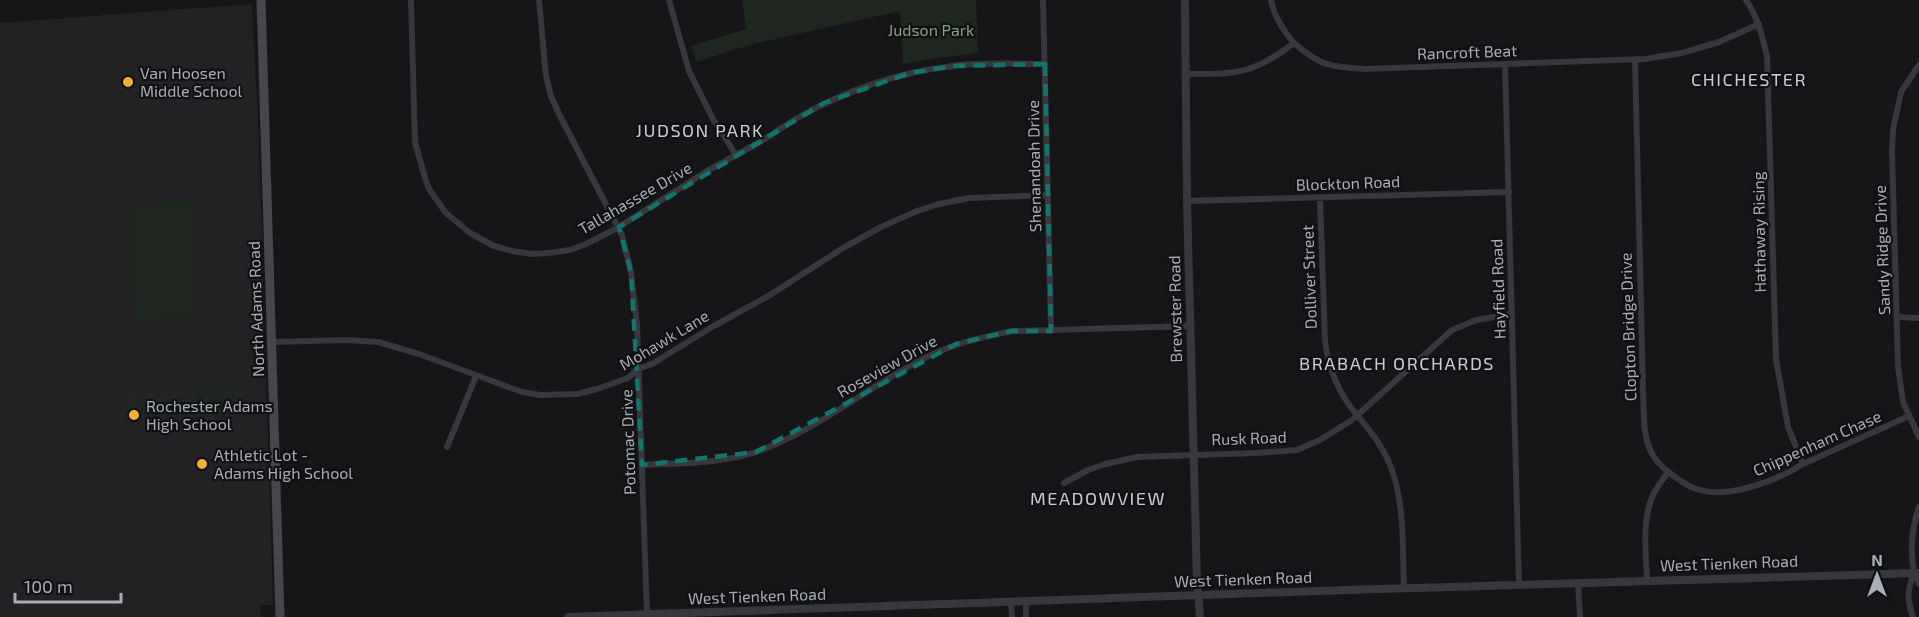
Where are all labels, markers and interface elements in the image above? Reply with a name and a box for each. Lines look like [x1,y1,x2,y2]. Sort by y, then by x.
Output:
park label: Judson Park [888,20,974,39]
street label: Rancroft Beat [1417,40,1517,63]
place label: Van Hoosen Middle School [140,63,243,100]
district label: CHICHESTER [1691,68,1807,90]
marker: Van Hoosen Middle School [121,75,135,89]
street label: Shenandoah Drive [1023,100,1044,232]
district label: JUDSON PARK [636,119,764,141]
street label: Tallahassee Drive [575,157,695,238]
street label: Blockton Road [1295,171,1401,194]
street label: Hathaway Rising [1748,171,1769,293]
street label: Sandy Ridge Drive [1870,185,1893,315]
street label: Dolliver Street [1297,225,1320,329]
street label: Hayfield Road [1486,238,1509,340]
street label: North Adams Road [244,241,267,377]
street label: Clopton Bridge Drive [1615,252,1640,402]
street label: Brewster Road [1164,255,1185,363]
street label: Mohawk Lane [616,305,712,374]
street label: Roseview Drive [834,330,940,401]
district label: BRABACH ORCHARDS [1299,352,1495,374]
street label: Potomac Drive [616,389,639,495]
place label: Rochester Adams High School [146,396,273,433]
street label: Chippenham Chase [1750,406,1884,479]
marker: Rochester Adams High School [127,408,141,422]
street label: Rusk Road [1211,427,1287,448]
place label: Athletic Lot - Adams High School [214,445,353,482]
marker: Athletic Lot - Adams High School [195,457,209,471]
district label: MEADOWVIEW [1030,487,1166,509]
north arrow [1847,545,1907,605]
text: N [1871,550,1883,569]
street label: West Tienken Road [1660,551,1798,574]
scale bar [15,566,122,604]
street label: West Tienken Road [1174,567,1312,590]
text: 100 m [24,575,73,597]
street label: West Tienken Road [688,584,826,607]

